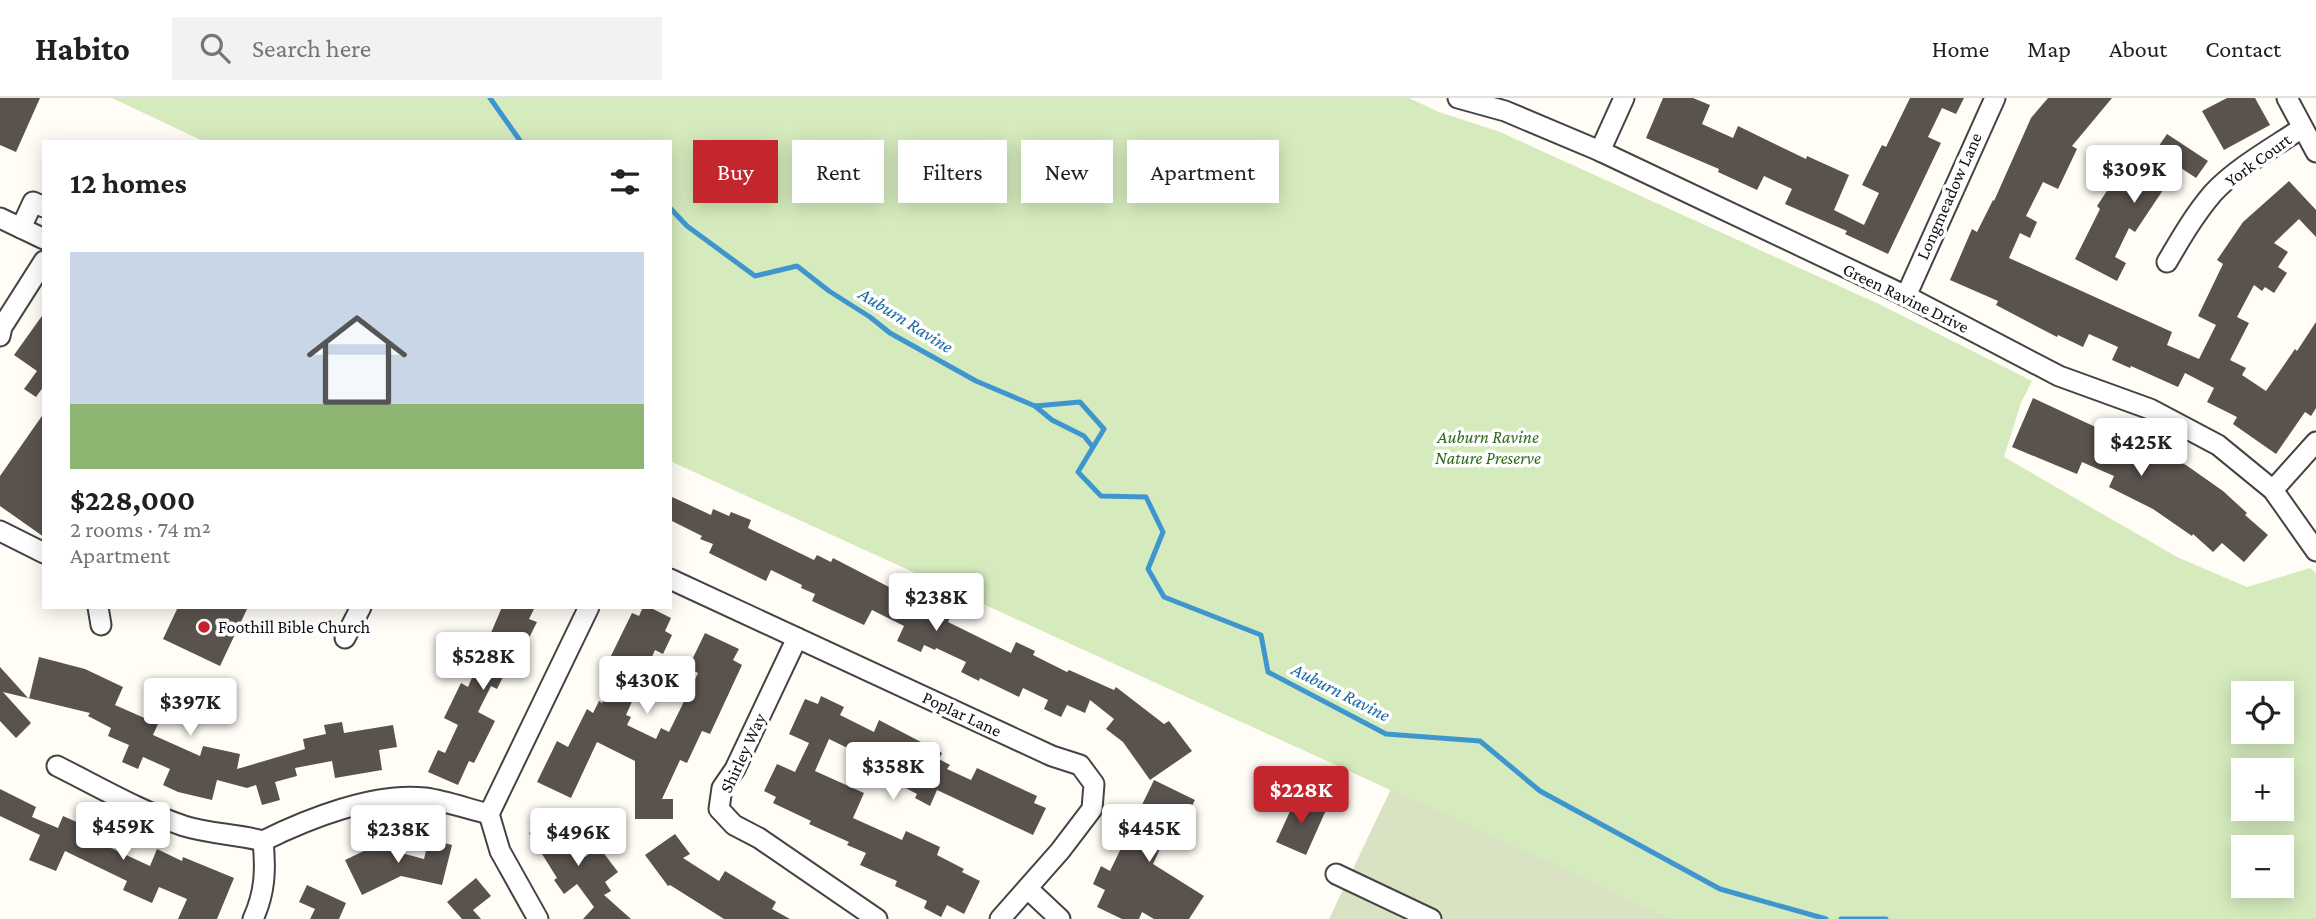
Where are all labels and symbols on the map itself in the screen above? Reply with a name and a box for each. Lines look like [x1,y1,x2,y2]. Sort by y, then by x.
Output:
street label: Longmeadow Lane [1912,129,1986,263]
street label: York Court [2221,129,2296,191]
pin: $309K [2085,146,2183,205]
street label: Green Ravine Drive [1840,259,1972,337]
water label: Auburn Ravine [854,282,957,357]
pin: $425K [2092,418,2190,478]
park label: Auburn Ravine Nature Preserve [1435,427,1541,468]
pin: $238K [887,574,985,633]
place label: Foothill Bible Church [218,617,371,637]
marker: Foothill Bible Church [196,619,212,635]
pin: $528K [434,632,532,692]
pin: $430K [598,656,696,716]
water label: Auburn Ravine [1288,658,1393,726]
pin: $397K [141,678,239,738]
street label: Poplar Lane [919,687,1005,741]
street label: Shirley Way [716,709,770,796]
pin: $358K [844,742,942,802]
pin: $228K [1252,766,1350,826]
pin: $459K [74,802,172,862]
pin: $445K [1100,804,1198,864]
pin: $238K [349,806,447,865]
pin: $496K [529,808,627,868]

